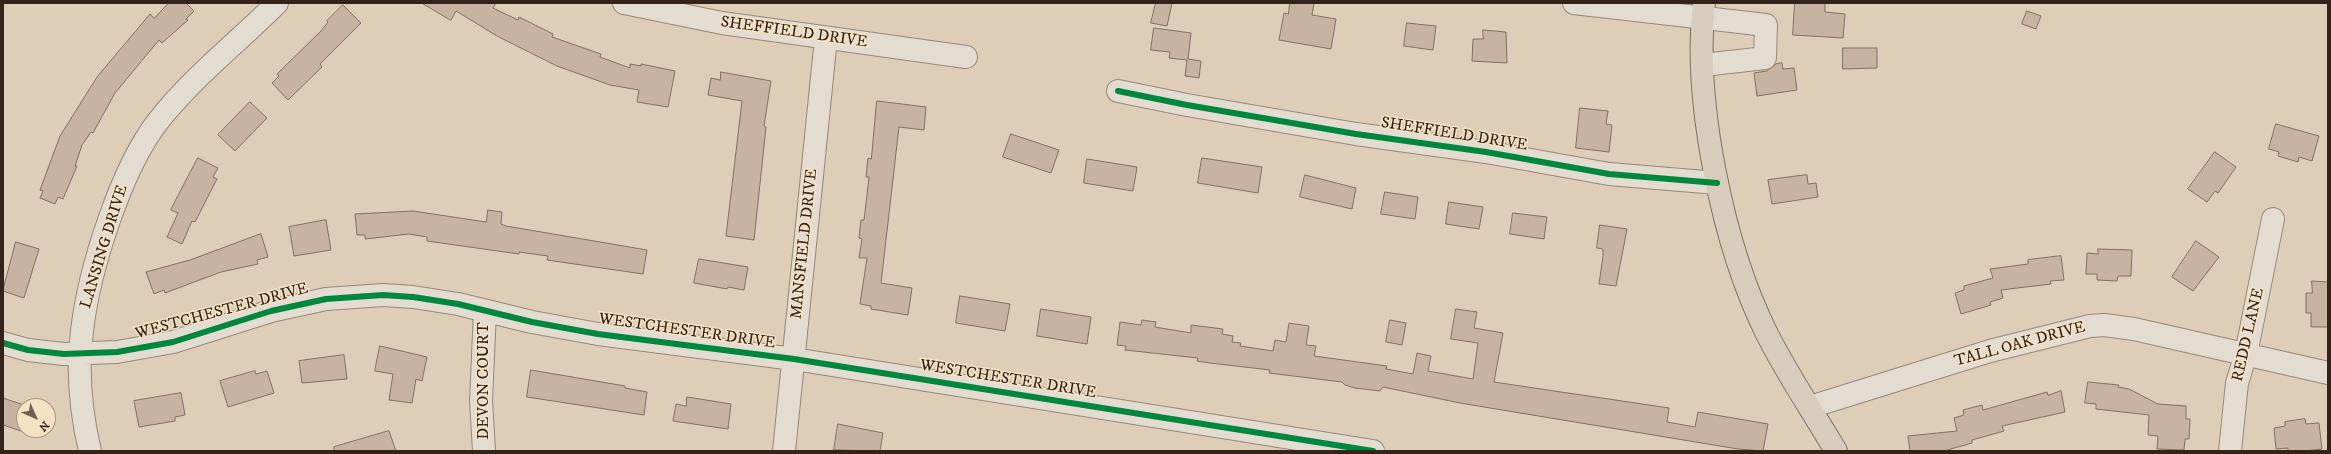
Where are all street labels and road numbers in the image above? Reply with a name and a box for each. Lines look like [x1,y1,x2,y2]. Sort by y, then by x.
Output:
street label: SHEFFIELD DRIVE [719,13,869,53]
street label: SHEFFIELD DRIVE [1379,114,1529,156]
street label: MANSFIELD DRIVE [788,168,822,320]
street label: LANSING DRIVE [77,183,133,311]
street label: WESTCHESTER DRIVE [133,280,311,344]
street label: REDD LANE [2229,286,2269,384]
street label: WESTCHESTER DRIVE [597,310,777,354]
street label: TALL OAK DRIVE [1952,318,2088,372]
street label: DEVON COURT [475,322,495,440]
street label: WESTCHESTER DRIVE [918,357,1098,403]

